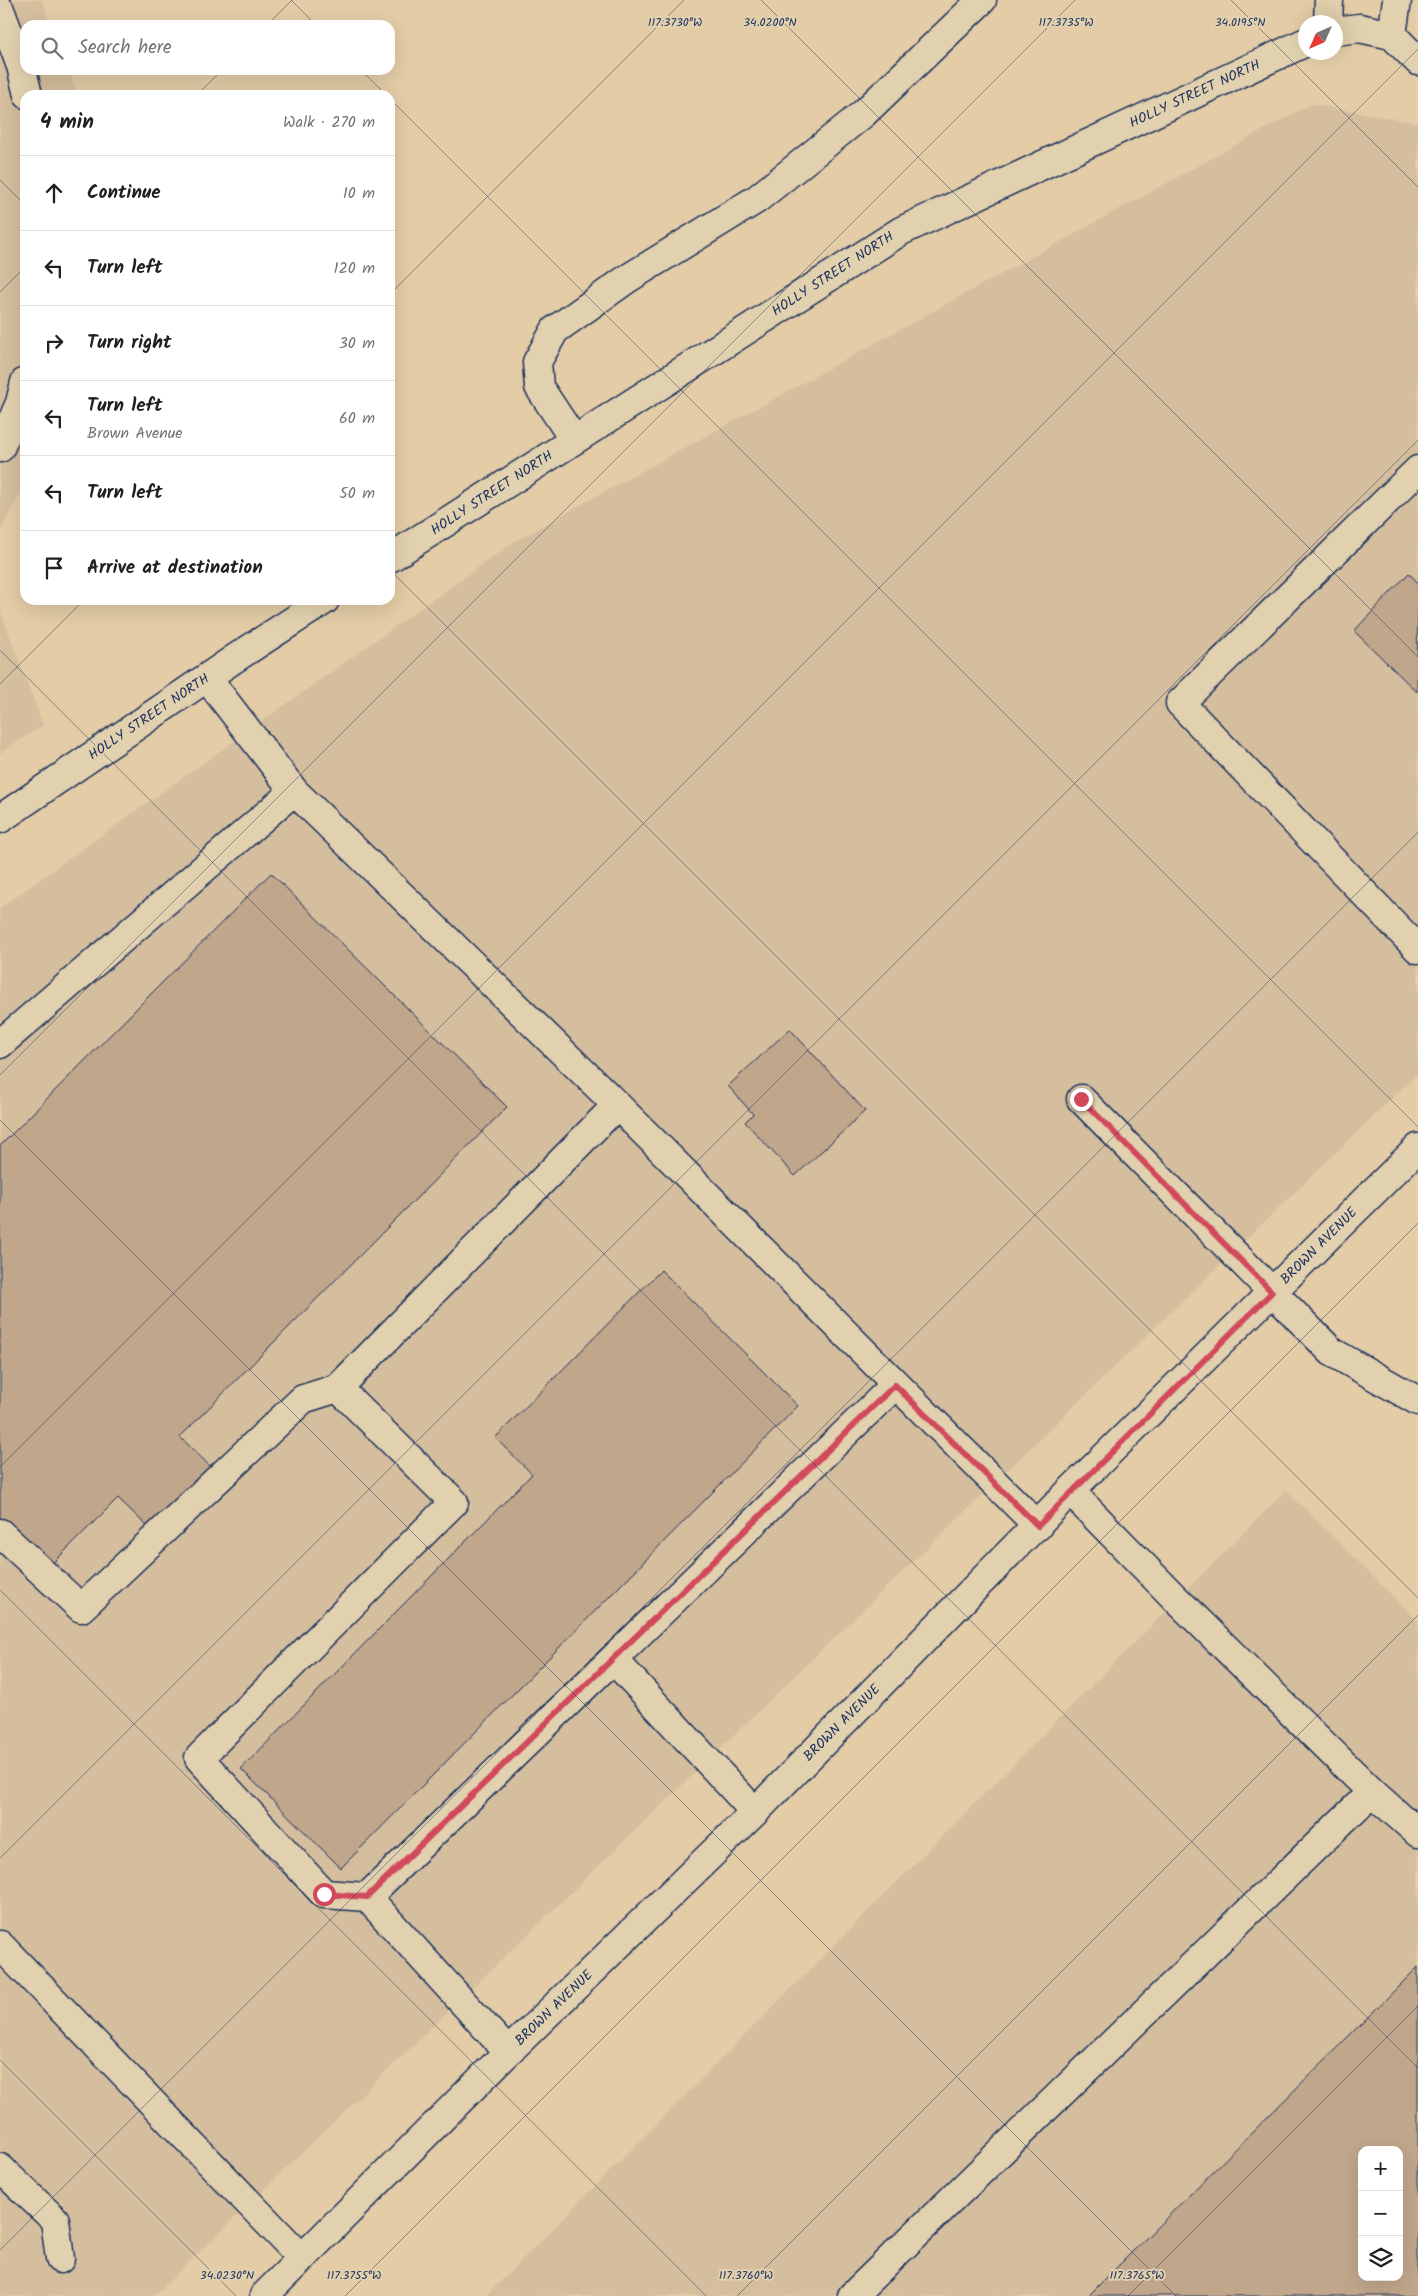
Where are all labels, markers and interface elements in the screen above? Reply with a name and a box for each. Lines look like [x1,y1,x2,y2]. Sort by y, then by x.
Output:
text: 117.3730°W [648,13,702,32]
text: 34.0200°N [743,13,797,32]
text: 117.3735°W [1038,13,1094,32]
text: 34.0195°N [1215,13,1265,32]
north arrow [1298,15,1343,60]
search box [20,20,395,75]
text: Search here [78,33,172,63]
icon: search [38,34,66,62]
street label: HOLLY STREET NORTH [1126,54,1264,134]
text: 4 min [40,106,94,139]
text: Walk · 270 m [283,110,375,135]
text: Continue [87,178,160,208]
icon: ahead [40,179,68,207]
text: 10 m [343,181,375,206]
street label: HOLLY STREET NORTH [767,226,899,322]
text: Turn left [87,253,162,283]
icon: left [40,254,68,282]
text: 120 m [334,256,375,281]
text: Turn right [87,328,172,358]
icon: right [40,329,68,357]
text: 30 m [339,331,375,356]
text: Turn left [87,391,162,421]
icon: left [40,404,68,432]
text: 60 m [339,406,375,431]
text: Brown Avenue [87,421,183,446]
street label: HOLLY STREET NORTH [426,445,558,541]
text: Turn left [87,478,162,508]
icon: left [40,479,68,507]
text: 50 m [339,481,375,506]
text: Arrive at destination [87,553,263,583]
icon: arrive [40,554,68,582]
street label: HOLLY STREET NORTH [84,668,214,766]
route end [1070,1088,1093,1111]
street label: BROWN AVENUE [1275,1202,1363,1290]
street label: BROWN AVENUE [798,1679,886,1767]
route start [313,1883,336,1906]
street label: BROWN AVENUE [510,1964,599,2051]
map controls [1358,2146,1403,2281]
button: + [1358,2146,1403,2191]
button: − [1358,2191,1403,2236]
button: layers [1358,2236,1403,2281]
text: 34.0230°N [200,2266,254,2285]
text: 117.3755°W [327,2266,381,2285]
text: 117.3760°W [719,2266,773,2285]
text: 117.3765°W [1110,2266,1164,2285]

